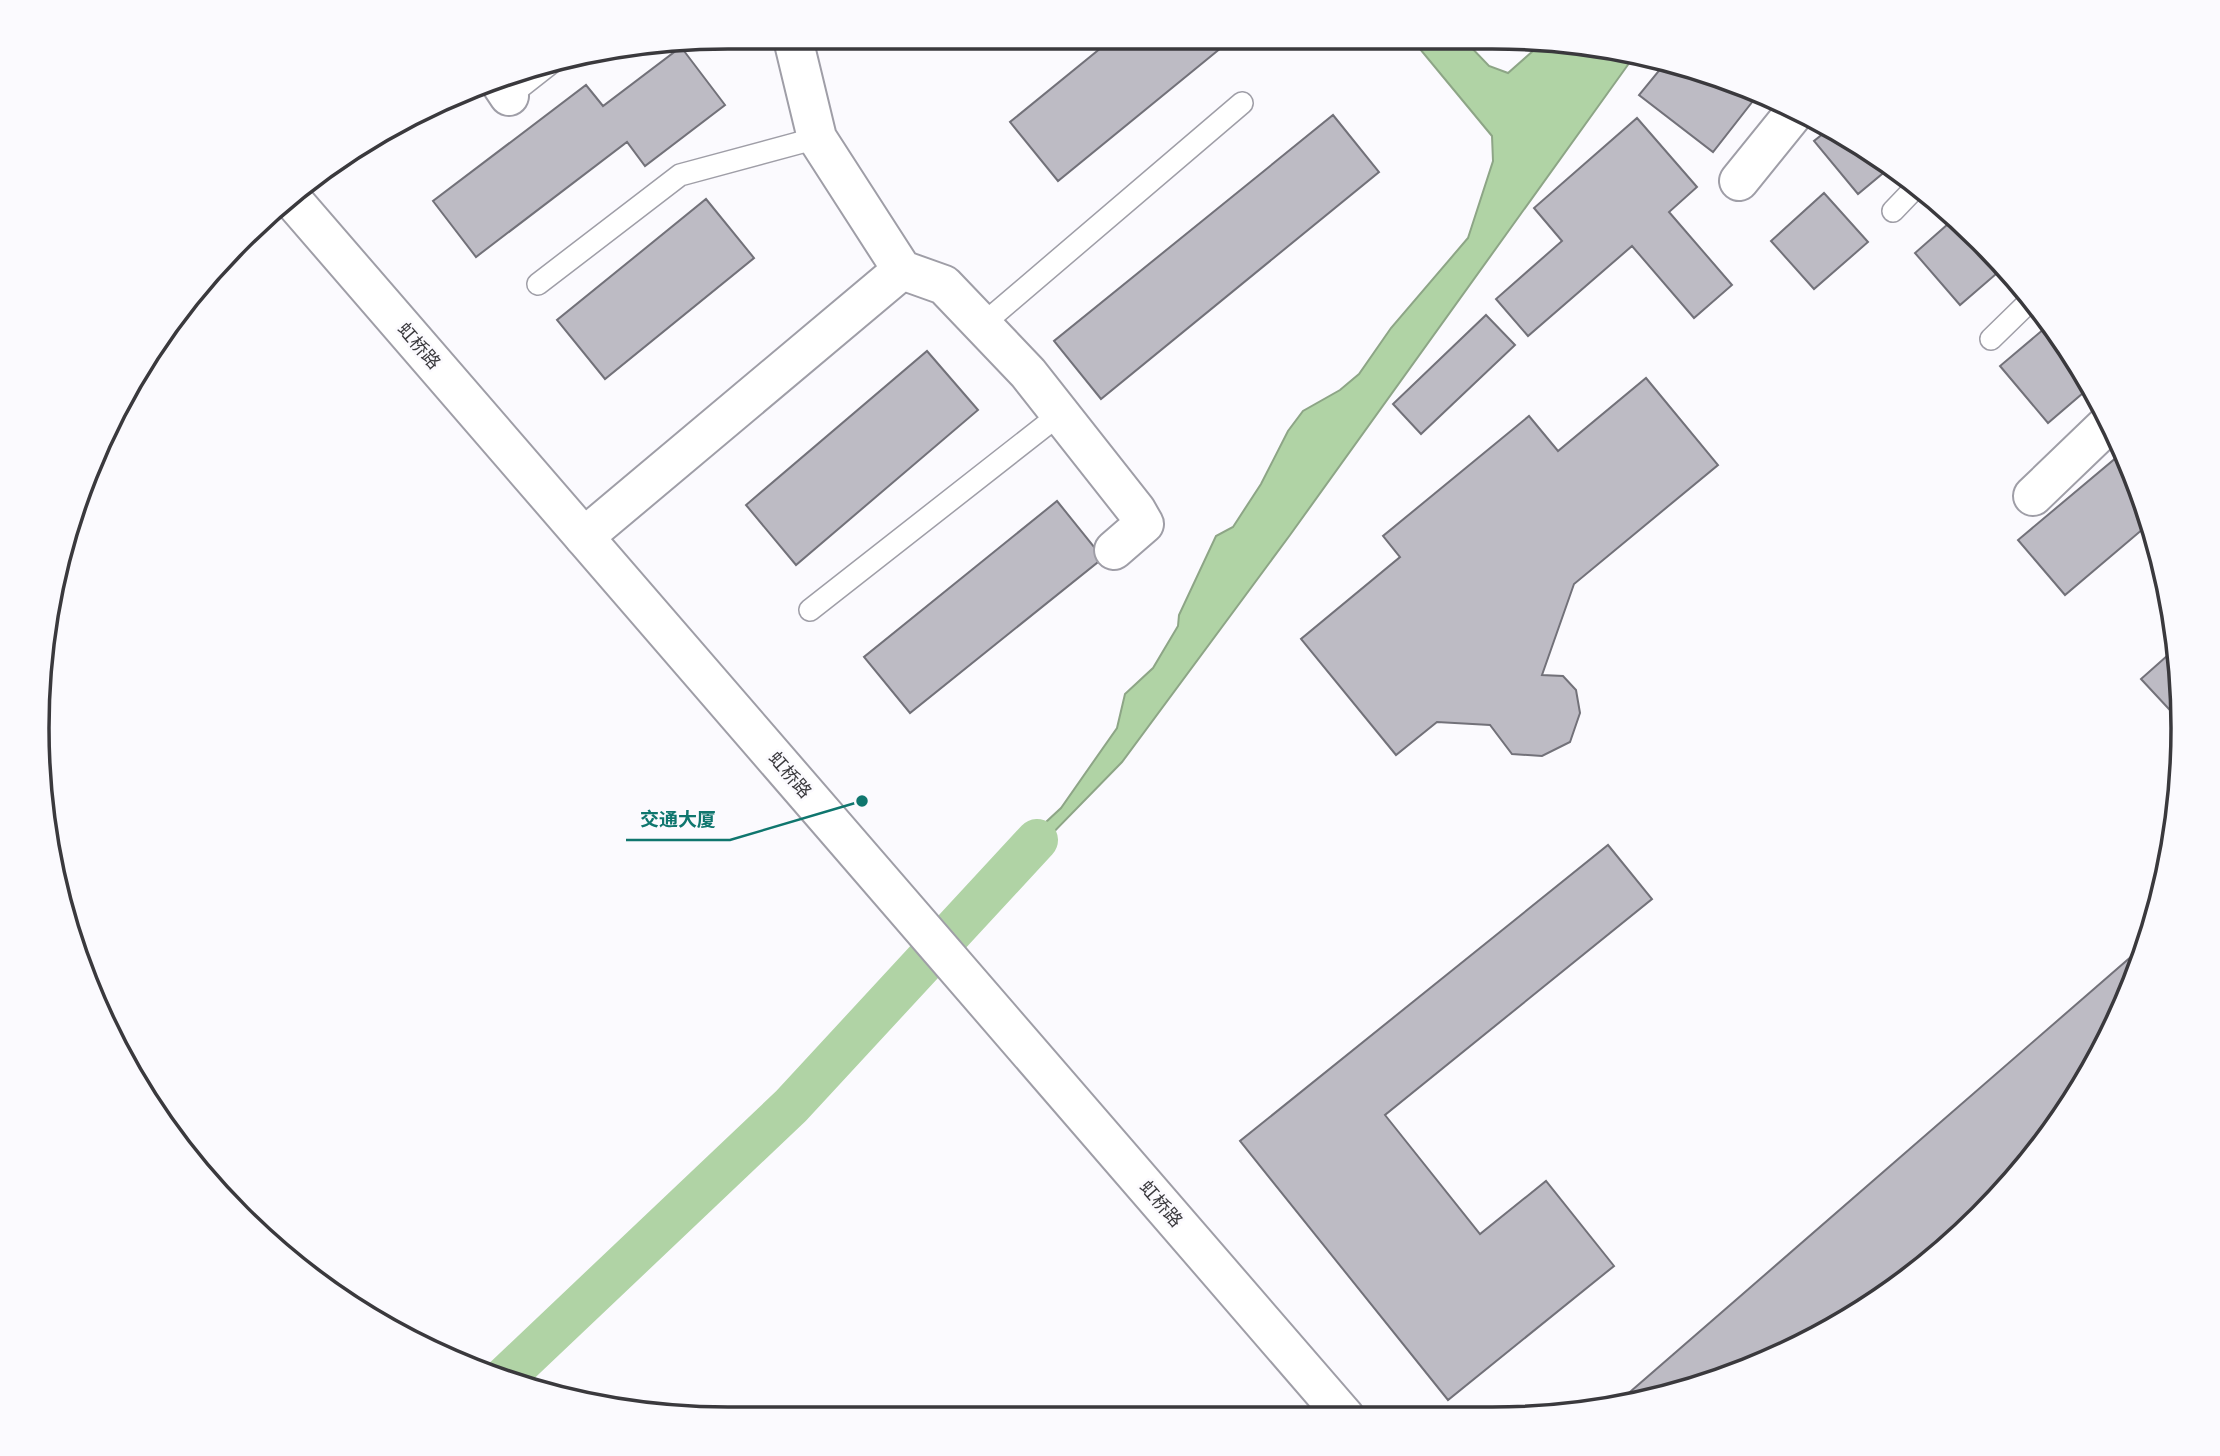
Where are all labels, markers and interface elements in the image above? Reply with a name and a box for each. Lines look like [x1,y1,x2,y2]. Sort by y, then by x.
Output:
street label: 虹桥路 [393,318,445,374]
street label: 虹桥路 [764,747,816,803]
callout: 交通大厦 [626,800,730,840]
text: 交通大厦 [640,808,716,831]
street label: 虹桥路 [1135,1176,1187,1232]

